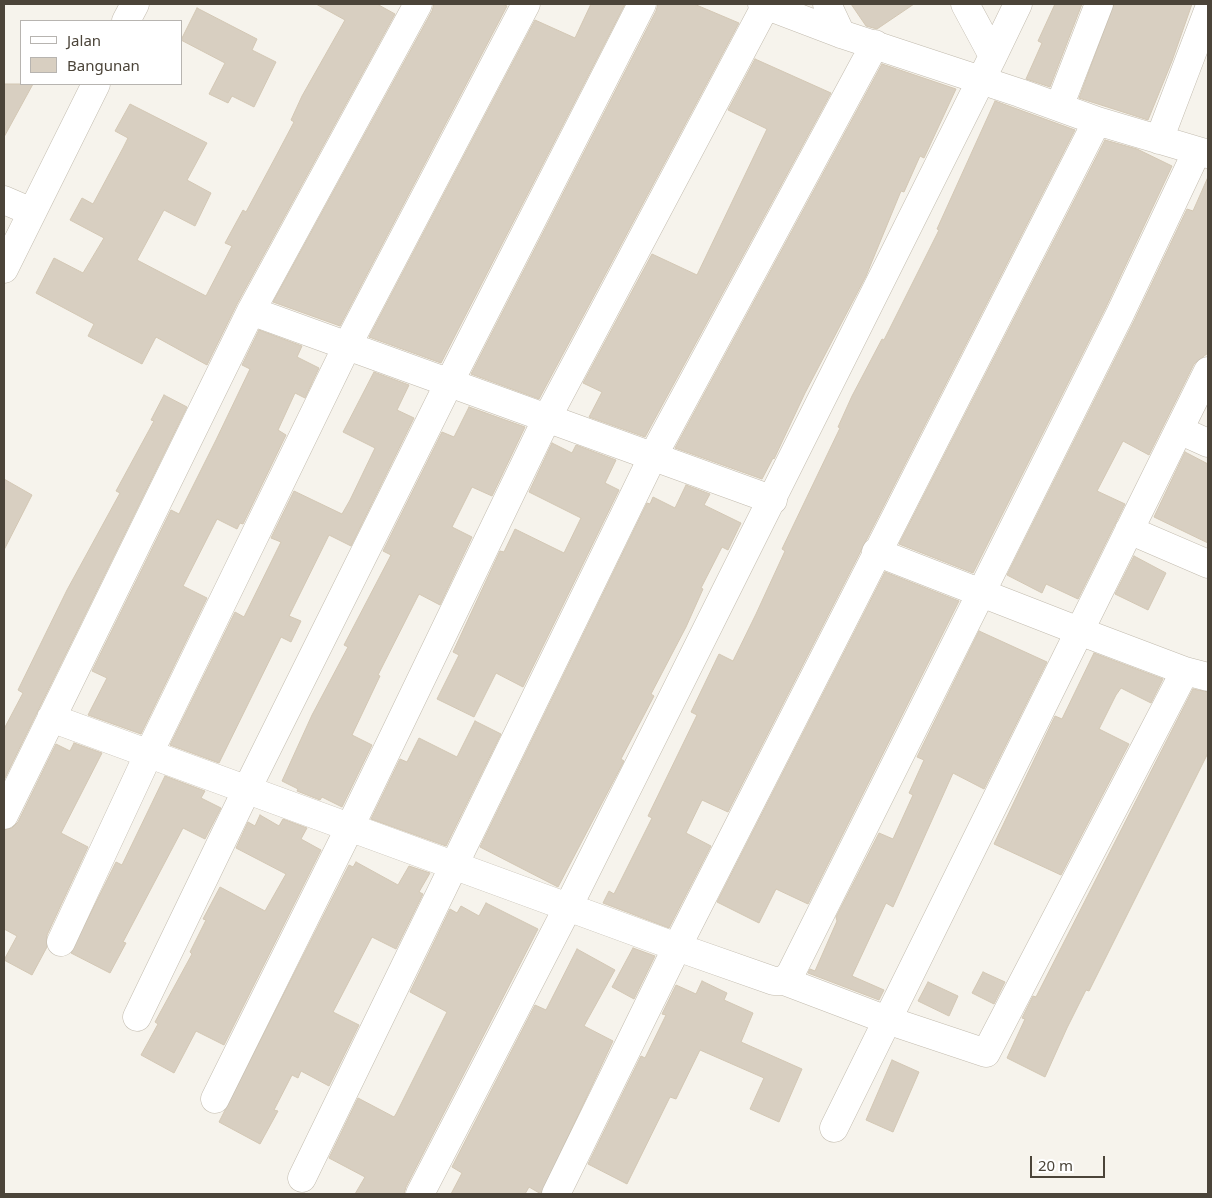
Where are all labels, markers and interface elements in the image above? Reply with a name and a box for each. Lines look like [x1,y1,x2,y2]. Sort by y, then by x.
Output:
legend [20,20,182,85]
text: Jalan [67,30,101,50]
text: Bangunan [67,55,140,75]
scale bar [1032,1146,1107,1178]
text: 20 m [1038,1155,1073,1175]

